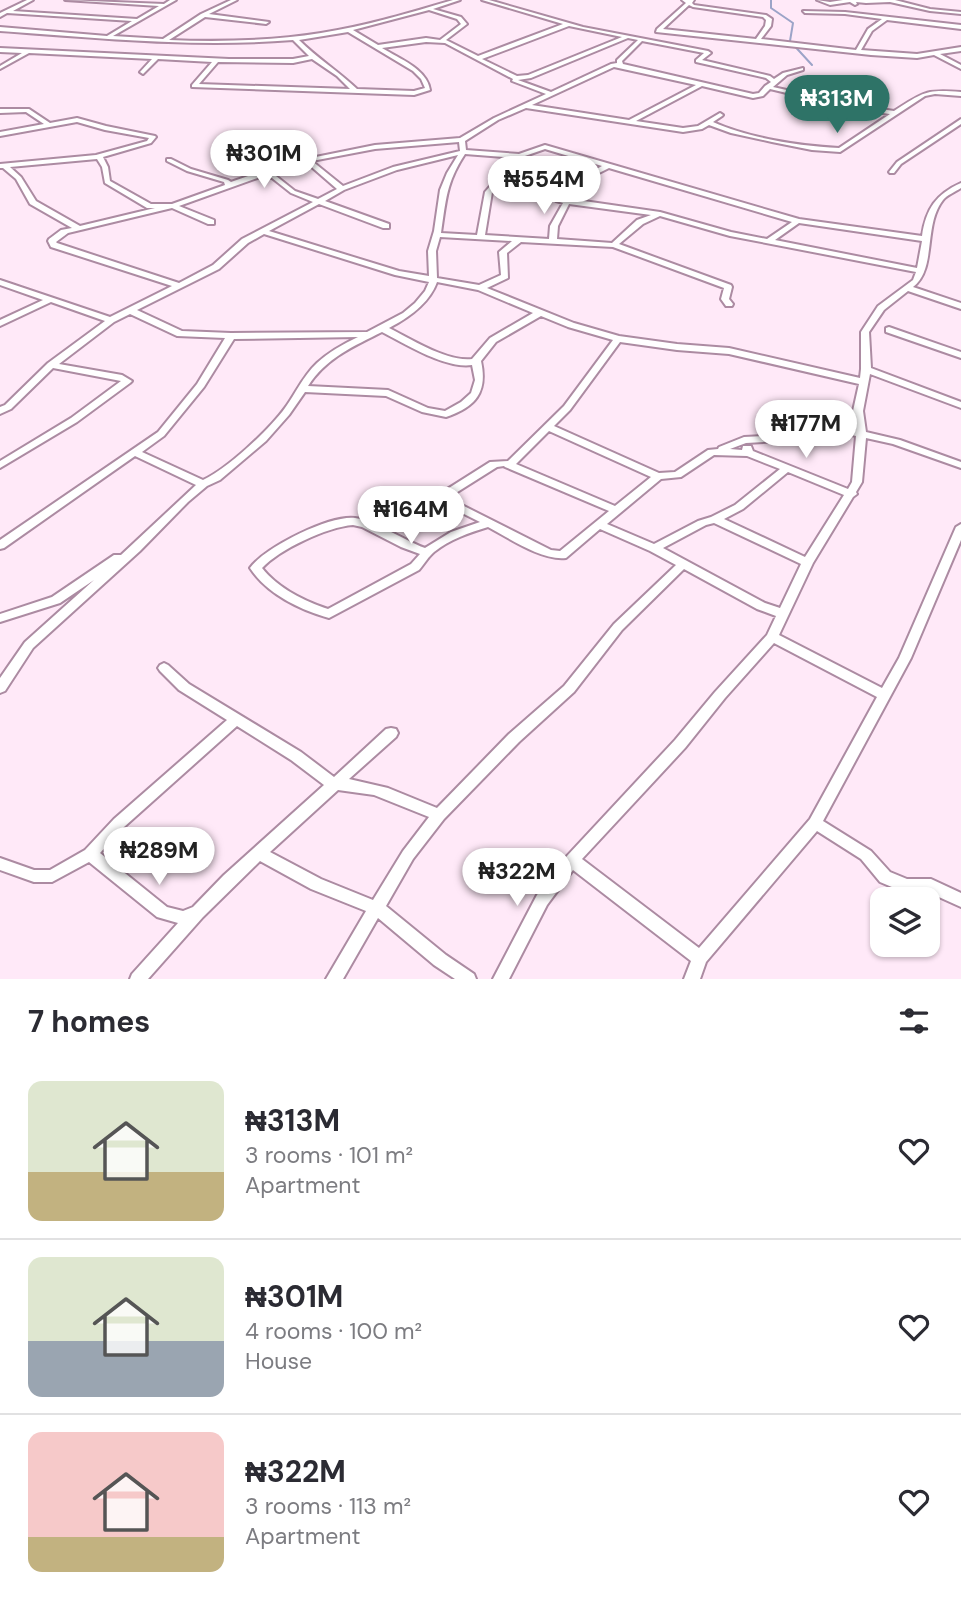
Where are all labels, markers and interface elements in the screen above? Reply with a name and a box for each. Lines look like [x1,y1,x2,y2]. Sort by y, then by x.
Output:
pin: ₦313M [788,76,886,135]
text: ₦313M [801,83,873,113]
pin: ₦301M [215,130,313,190]
text: ₦301M [226,138,302,168]
pin: ₦554M [495,156,593,216]
text: ₦554M [504,164,584,194]
pin: ₦177M [757,400,855,460]
text: ₦177M [771,408,841,438]
pin: ₦164M [362,486,460,546]
text: ₦164M [374,494,448,524]
pin: ₦289M [110,828,208,887]
text: ₦289M [120,835,198,865]
pin: ₦322M [468,848,566,908]
text: ₦322M [478,856,556,886]
map controls [870,887,940,957]
button: layers [870,887,940,957]
text: 7 homes [28,1002,150,1041]
icon: filters [895,1002,933,1040]
text: ₦313M [245,1101,340,1140]
icon: home [84,1109,168,1193]
icon: heart [895,1132,933,1170]
text: 3 rooms · 101 m² [245,1140,413,1170]
text: Apartment [245,1170,360,1200]
text: ₦301M [245,1277,343,1316]
icon: home [84,1285,168,1369]
icon: heart [895,1308,933,1346]
text: 4 rooms · 100 m² [245,1316,422,1346]
text: House [245,1346,312,1376]
text: ₦322M [245,1452,346,1491]
icon: home [84,1460,168,1544]
icon: heart [895,1483,933,1521]
text: 3 rooms · 113 m² [245,1491,411,1521]
text: Apartment [245,1521,360,1551]

